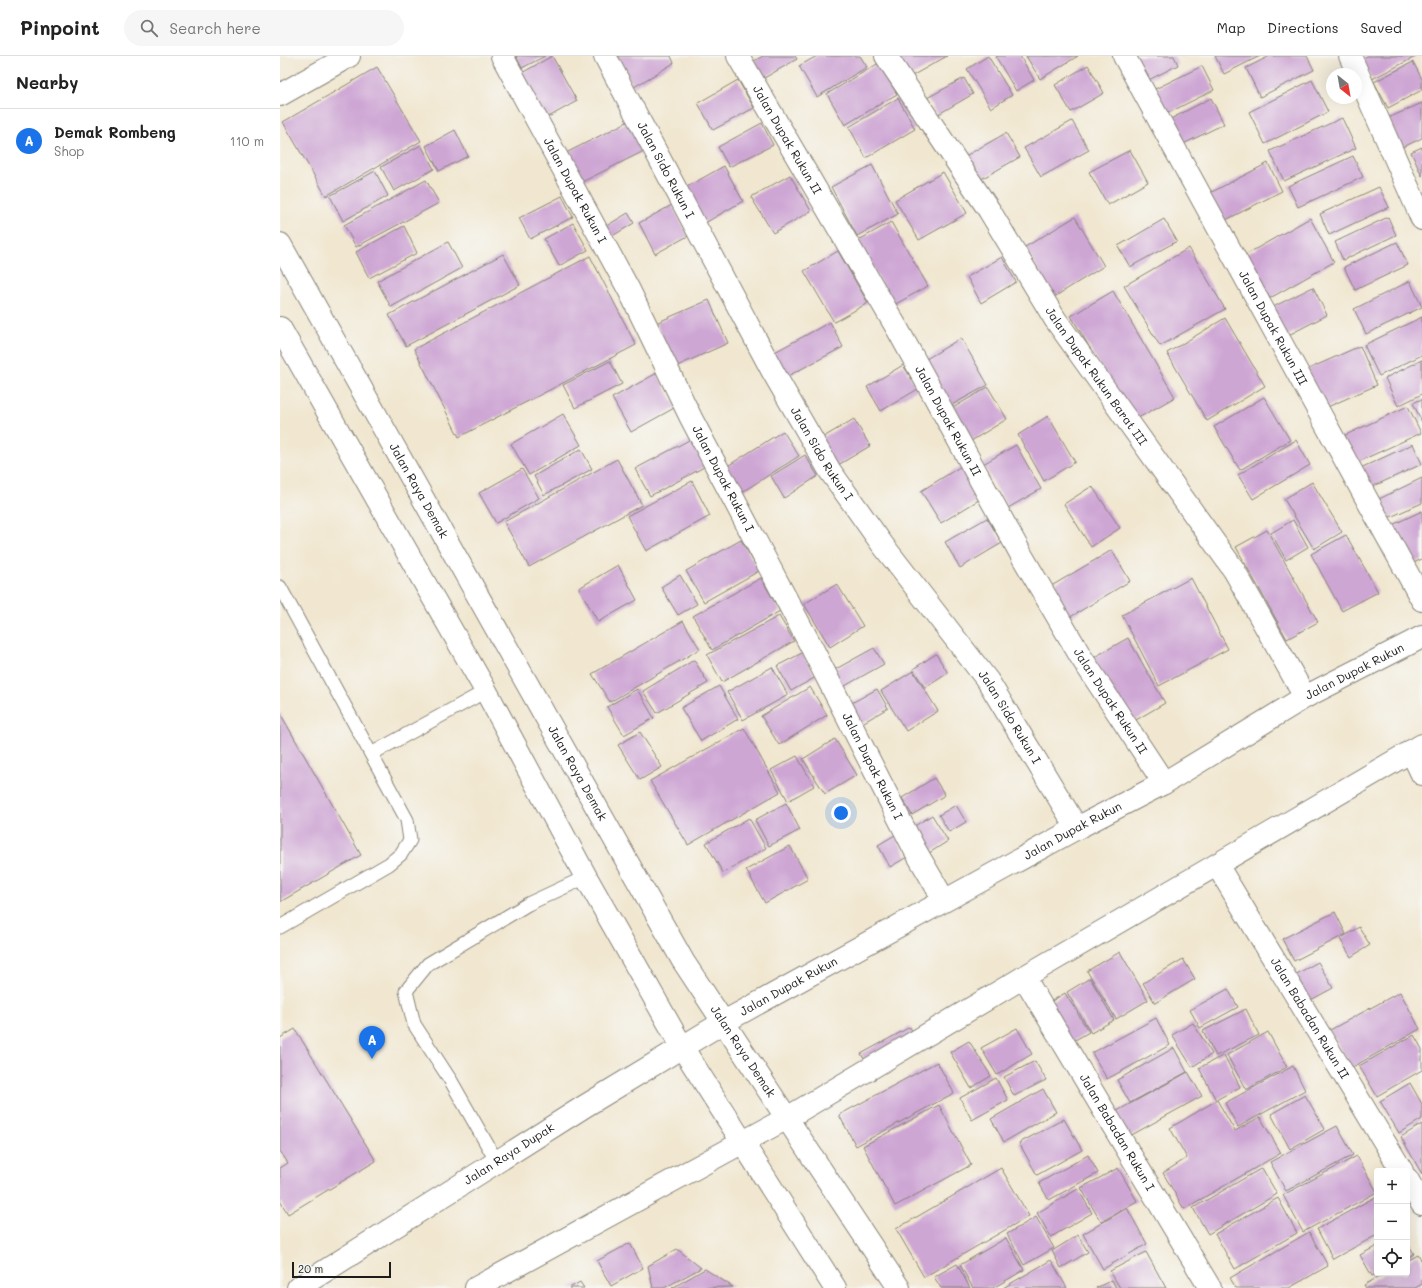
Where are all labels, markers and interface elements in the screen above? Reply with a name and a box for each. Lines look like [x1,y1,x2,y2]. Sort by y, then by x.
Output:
search box [124,10,404,46]
text: Pinpoint [20,15,100,40]
icon: search [138,17,160,39]
text: Search here [170,18,261,38]
text: Map [1217,18,1245,37]
text: Directions [1267,18,1338,37]
text: Saved [1360,18,1402,37]
north arrow [1326,68,1362,104]
text: Nearby [16,71,78,93]
street label: Jalan Dupak Rukun II [750,82,826,197]
street label: Jalan Sido Rukun I [634,118,699,220]
text: Demak Rombeng [54,122,176,142]
text: A [24,132,34,149]
text: 110 m [230,132,264,149]
street label: Jalan Dupak Rukun I [541,134,611,246]
text: Shop [54,142,84,159]
street label: Jalan Dupak Rukun III [1236,267,1312,388]
street label: Jalan Dupak Rukun Barat III [1042,303,1151,448]
street label: Jalan Dupak Rukun II [912,363,985,478]
street label: Jalan Sido Rukun I [788,404,857,503]
street label: Jalan Dupak Rukun I [689,422,758,534]
street label: Jalan Raya Demak [386,440,453,541]
street label: Jalan Dupak Rukun [1302,639,1406,703]
street label: Jalan Dupak Rukun II [1071,645,1152,757]
street label: Jalan Sido Rukun I [975,666,1045,766]
street label: Jalan Dupak Rukun I [839,710,907,822]
street label: Jalan Raya Demak [545,722,611,823]
street label: Jalan Dupak Rukun [1021,797,1124,863]
your location [831,803,851,823]
street label: Jalan Dupak Rukun [737,952,840,1019]
street label: Jalan Babadan Rukun II [1268,954,1353,1081]
street label: Jalan Raya Demak [707,1002,780,1100]
pin: A [359,1026,385,1059]
street label: Jalan Babadan Rukun I [1077,1070,1159,1193]
street label: Jalan Raya Dupak [460,1119,557,1188]
map controls [1374,1168,1410,1276]
button: + [1374,1168,1410,1204]
button: − [1374,1204,1410,1240]
button: locate [1374,1240,1410,1276]
scale bar [292,1260,391,1279]
text: 20 m [298,1261,323,1276]

